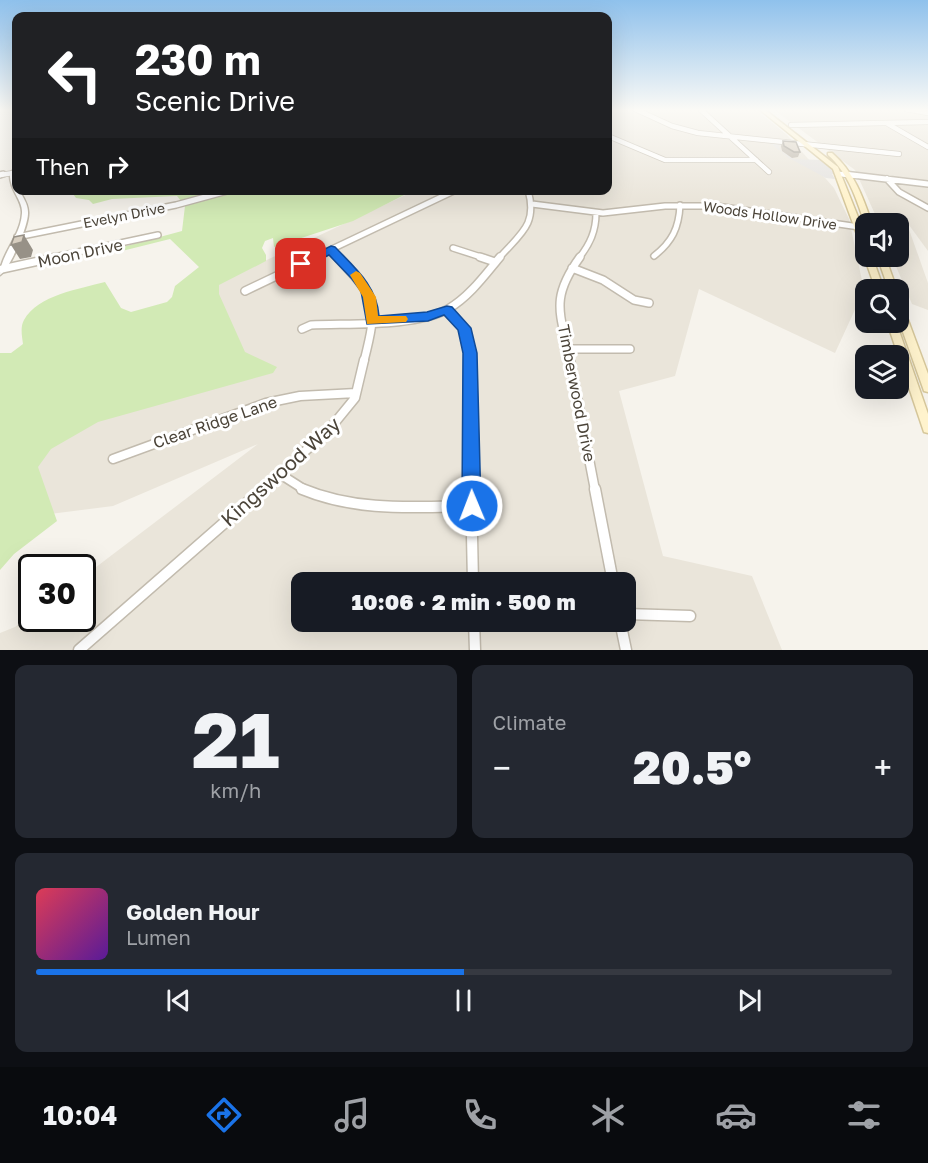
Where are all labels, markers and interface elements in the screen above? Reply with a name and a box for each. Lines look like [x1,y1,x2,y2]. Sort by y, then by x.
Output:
text: 230 m [135,34,261,84]
icon: left [36,36,114,114]
text: Scenic Drive [135,85,295,117]
icon: right [101,150,134,183]
text: Then [36,153,89,180]
street label: Woods Hollow Drive [702,197,838,233]
street label: Evelyn Drive [82,199,166,231]
map controls [855,213,909,399]
button: sound [855,213,909,267]
street label: Moon Drive [36,234,124,272]
pin [275,238,326,289]
icon: arrive [284,247,317,280]
button: search [855,279,909,333]
street label: Timberwood Drive [554,323,600,463]
button: layers [855,345,909,399]
street label: Clear Ridge Lane [150,391,280,453]
street label: Kingswood Way [215,411,345,531]
position arrow [440,474,504,538]
speed limit sign: 30 [18,554,96,632]
text: 10:06 · 2 min · 500 m [351,588,576,615]
text: 21 [192,692,280,785]
text: Climate [493,710,566,734]
text: 20.5° [633,740,751,794]
text: − [493,748,511,787]
text: + [874,748,892,787]
text: km/h [210,778,261,802]
text: Golden Hour [126,898,260,925]
text: Lumen [126,925,191,949]
icon: previous [162,984,195,1017]
icon: pause [447,984,480,1017]
icon: next [733,984,766,1017]
icon: directions [203,1094,245,1136]
icon: music [331,1094,373,1136]
icon: phone [459,1094,501,1136]
icon: climate [587,1094,629,1136]
icon: car [715,1094,757,1136]
icon: filters [843,1094,885,1136]
text: 10:04 [43,1099,117,1131]

